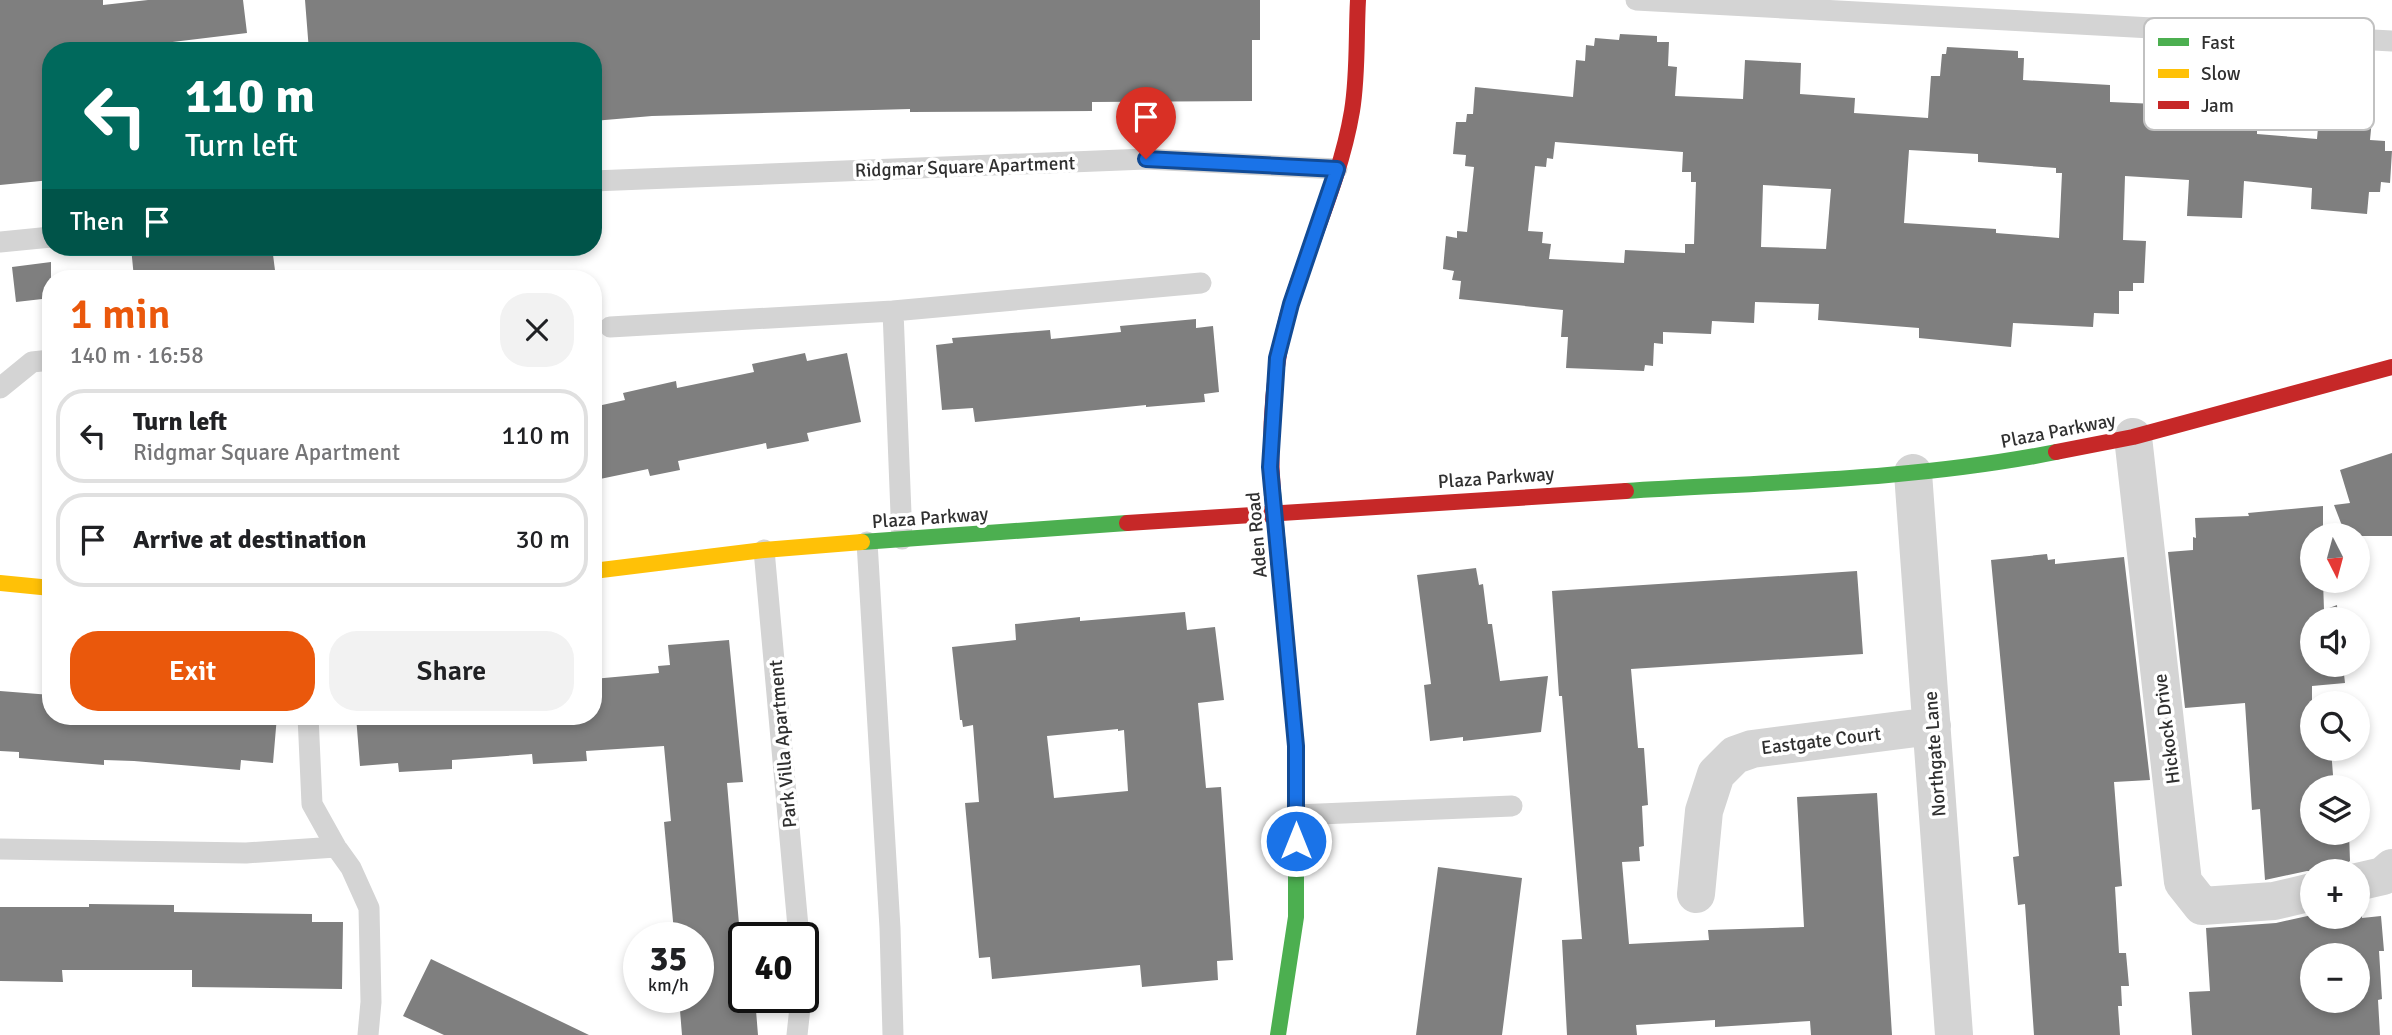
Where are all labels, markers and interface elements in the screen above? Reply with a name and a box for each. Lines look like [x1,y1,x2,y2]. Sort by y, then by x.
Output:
legend [2144,18,2374,130]
text: Fast [2201,31,2235,55]
text: Slow [2201,62,2241,86]
text: 110 m [185,66,315,126]
icon: left [70,70,161,161]
pin [1116,87,1176,159]
text: Jam [2201,94,2234,118]
icon: arrive [1127,98,1165,136]
text: Turn left [185,126,298,165]
street label: Ridgmar Square Apartment [854,151,1076,183]
icon: arrive [138,203,176,241]
text: Then [70,206,124,238]
text: 1 min [70,289,171,340]
button: close [500,293,574,367]
text: 140 m · 16:58 [70,341,204,370]
text: Turn left [133,406,227,438]
street label: Plaza Parkway [1999,408,2118,454]
icon: left [74,417,112,455]
text: 110 m [501,420,570,452]
text: Ridgmar Square Apartment [133,438,400,467]
street label: Plaza Parkway [1437,462,1555,494]
street label: Aden Road [1241,491,1273,579]
street label: Plaza Parkway [871,502,989,534]
icon: arrive [74,521,112,559]
north arrow [2300,523,2370,593]
map controls [2300,523,2370,1013]
text: Arrive at destination [133,524,366,556]
text: 30 m [515,524,570,556]
button: sound [2300,607,2370,677]
button: Exit [70,631,315,711]
button: Share [329,631,574,711]
street label: Park Villa Apartment [764,659,802,829]
street label: Hickock Drive [2148,672,2186,785]
street label: Northgate Lane [1919,690,1951,818]
button: search [2300,691,2370,761]
street label: Eastgate Court [1760,722,1883,760]
button: layers [2300,775,2370,845]
position arrow [1259,804,1333,878]
button: + [2300,859,2370,929]
speed limit sign: 40 [728,922,819,1013]
text: 35 [650,937,687,980]
button: − [2300,943,2370,1013]
text: km/h [648,974,689,996]

